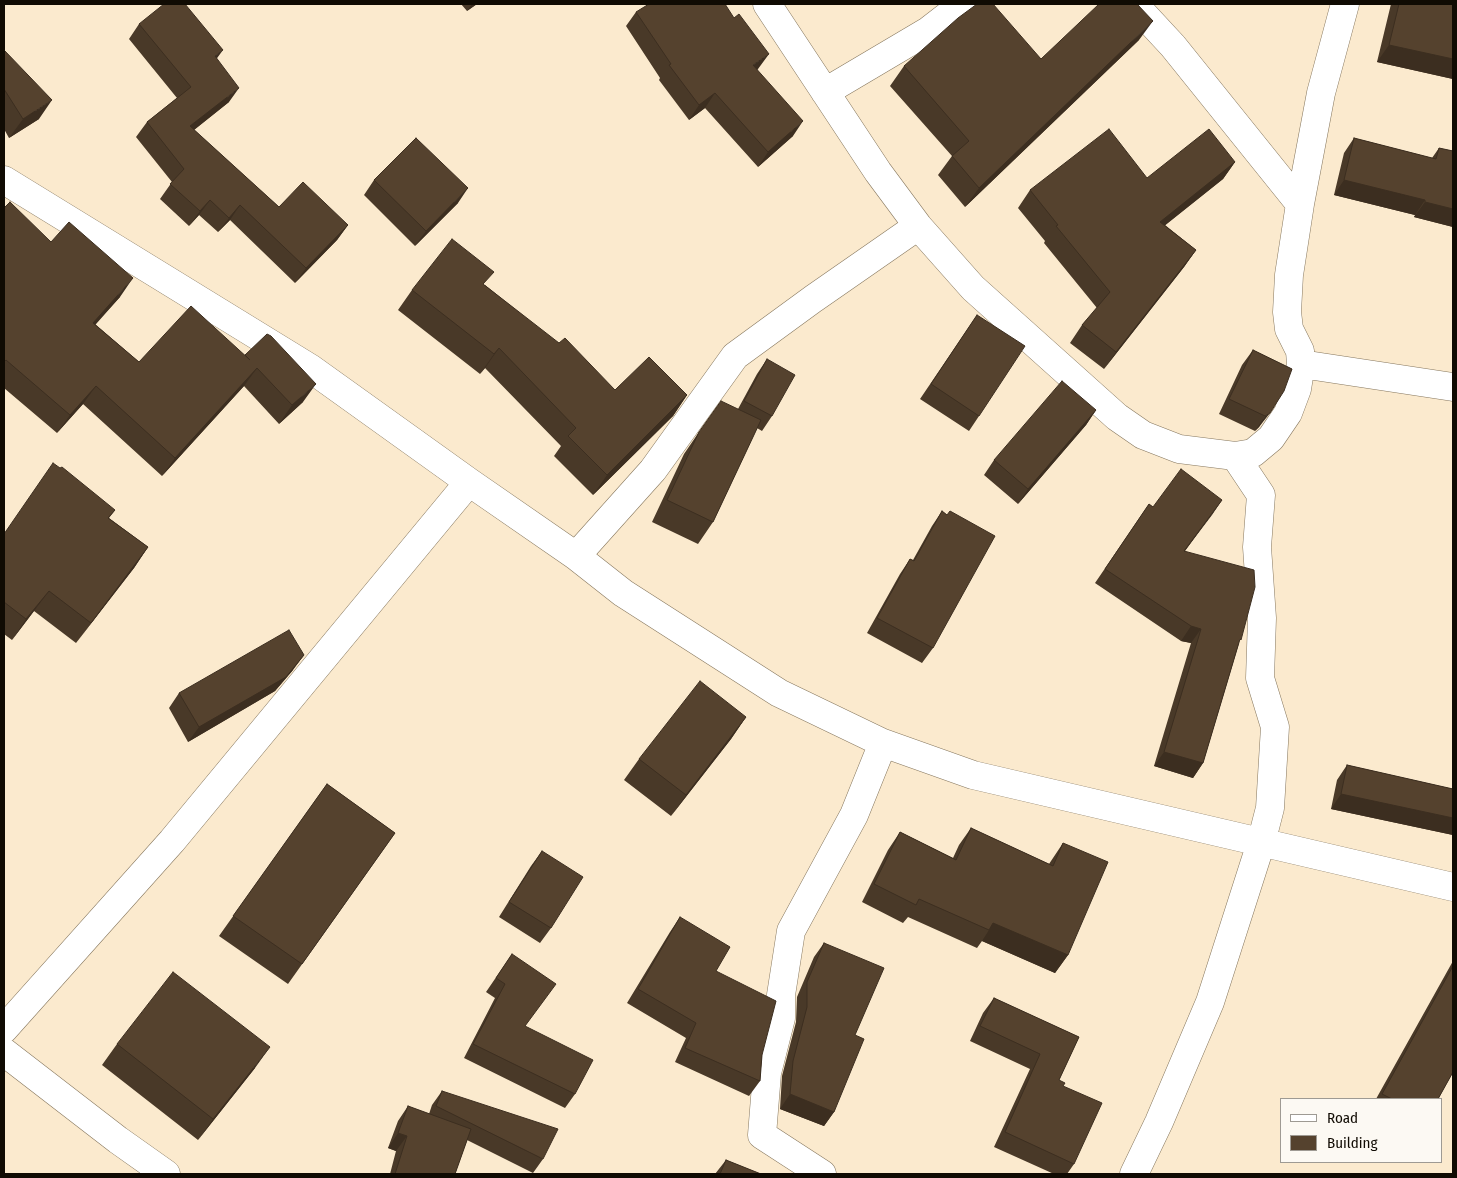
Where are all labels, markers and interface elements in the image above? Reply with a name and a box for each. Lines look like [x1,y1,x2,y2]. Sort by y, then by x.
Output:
legend [1280,1098,1442,1163]
text: Road [1327,1109,1358,1127]
text: Building [1327,1134,1378,1152]

